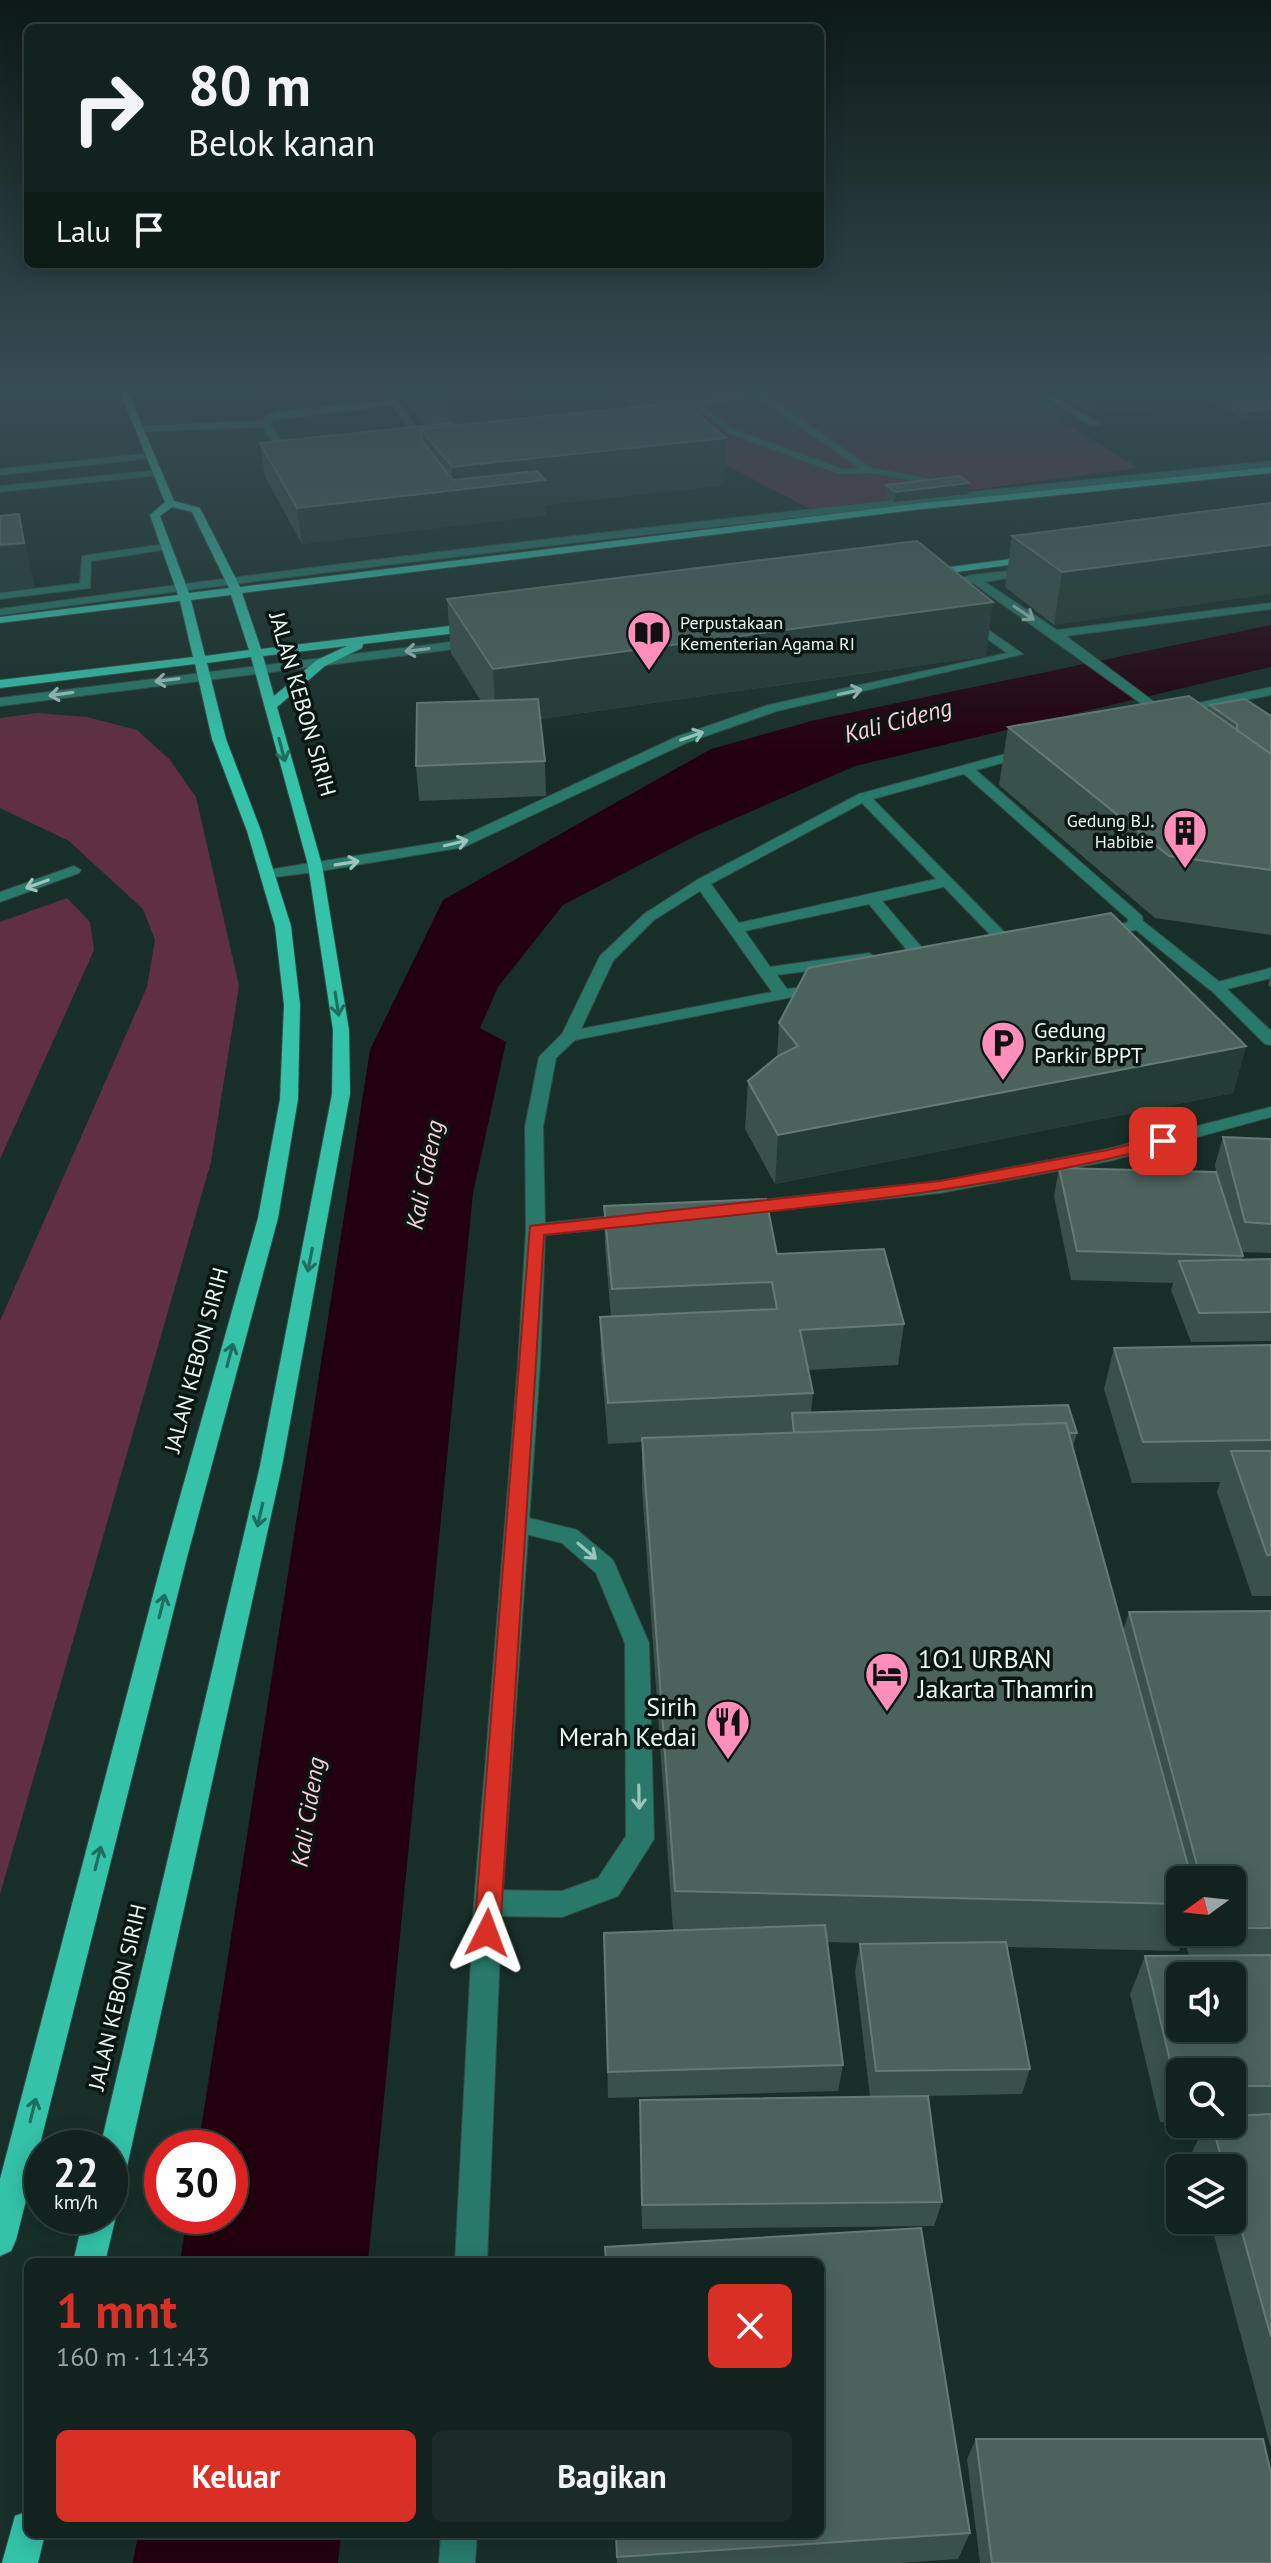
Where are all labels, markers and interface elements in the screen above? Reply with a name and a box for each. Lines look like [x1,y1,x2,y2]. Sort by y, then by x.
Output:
text: 80 m [188,49,311,121]
icon: right [56,56,160,160]
text: Belok kanan [188,119,375,166]
icon: arrive [127,208,171,252]
text: Lalu [56,211,111,250]
one-way arrow [1012,605,1034,621]
street label: JALAN KEBON SIRIH [263,608,343,799]
library icon: Perpustakaan Kementerian Agama RI [625,609,673,672]
place label: Perpustakaan Kementerian Agama RI [680,611,855,655]
one-way arrow [405,643,430,658]
one-way arrow [155,673,181,688]
one-way arrow [836,684,862,699]
one-way arrow [49,687,75,702]
water label: Kali Cideng [840,691,955,750]
one-way arrow [679,728,704,743]
one-way arrow [276,736,291,762]
building icon: Gedung B.J. Habibie [1161,807,1209,870]
place label: Gedung B.J. Habibie [1067,809,1154,853]
one-way arrow [442,835,468,850]
one-way arrow [334,855,359,870]
one-way arrow [25,877,50,892]
one-way arrow [330,990,345,1016]
place label: Gedung Parkir BPPT [1034,1016,1143,1069]
parking icon: Gedung Parkir BPPT [979,1019,1027,1082]
pin [1129,1107,1197,1175]
water label: Kali Cideng [399,1118,450,1232]
icon: arrive [1141,1119,1185,1163]
one-way arrow [301,1247,316,1273]
street label: JALAN KEBON SIRIH [158,1264,234,1457]
one-way arrow [224,1343,239,1369]
one-way arrow [252,1502,267,1528]
one-way arrow [577,1542,597,1560]
one-way arrow [156,1594,171,1619]
place label: 1O1 URBAN Jakarta Thamrin [917,1642,1094,1705]
hotel icon: 1O1 URBAN Jakarta Thamrin [863,1650,911,1713]
place label: Sirih Merah Kedai [559,1690,697,1753]
restaurant icon: Sirih Merah Kedai [704,1698,752,1761]
water label: Kali Cideng [284,1755,331,1869]
one-way arrow [632,1783,647,1810]
one-way arrow [91,1845,106,1871]
north arrow [1166,1866,1246,1946]
map controls [1166,1866,1246,2234]
position arrow [445,1891,529,1975]
street label: JALAN KEBON SIRIH [82,1901,152,2094]
button: sound [1166,1962,1246,2042]
button: search [1166,2058,1246,2138]
one-way arrow [27,2097,42,2123]
speed limit sign: 30 [144,2130,248,2234]
text: 22 [53,2146,99,2198]
button: layers [1166,2154,1246,2234]
text: km/h [54,2189,98,2215]
text: 1 mnt [56,2279,177,2341]
button: close [708,2284,792,2368]
text: 160 m · 11:43 [56,2340,210,2373]
button: Keluar [56,2430,416,2522]
button: Bagikan [432,2430,792,2522]

